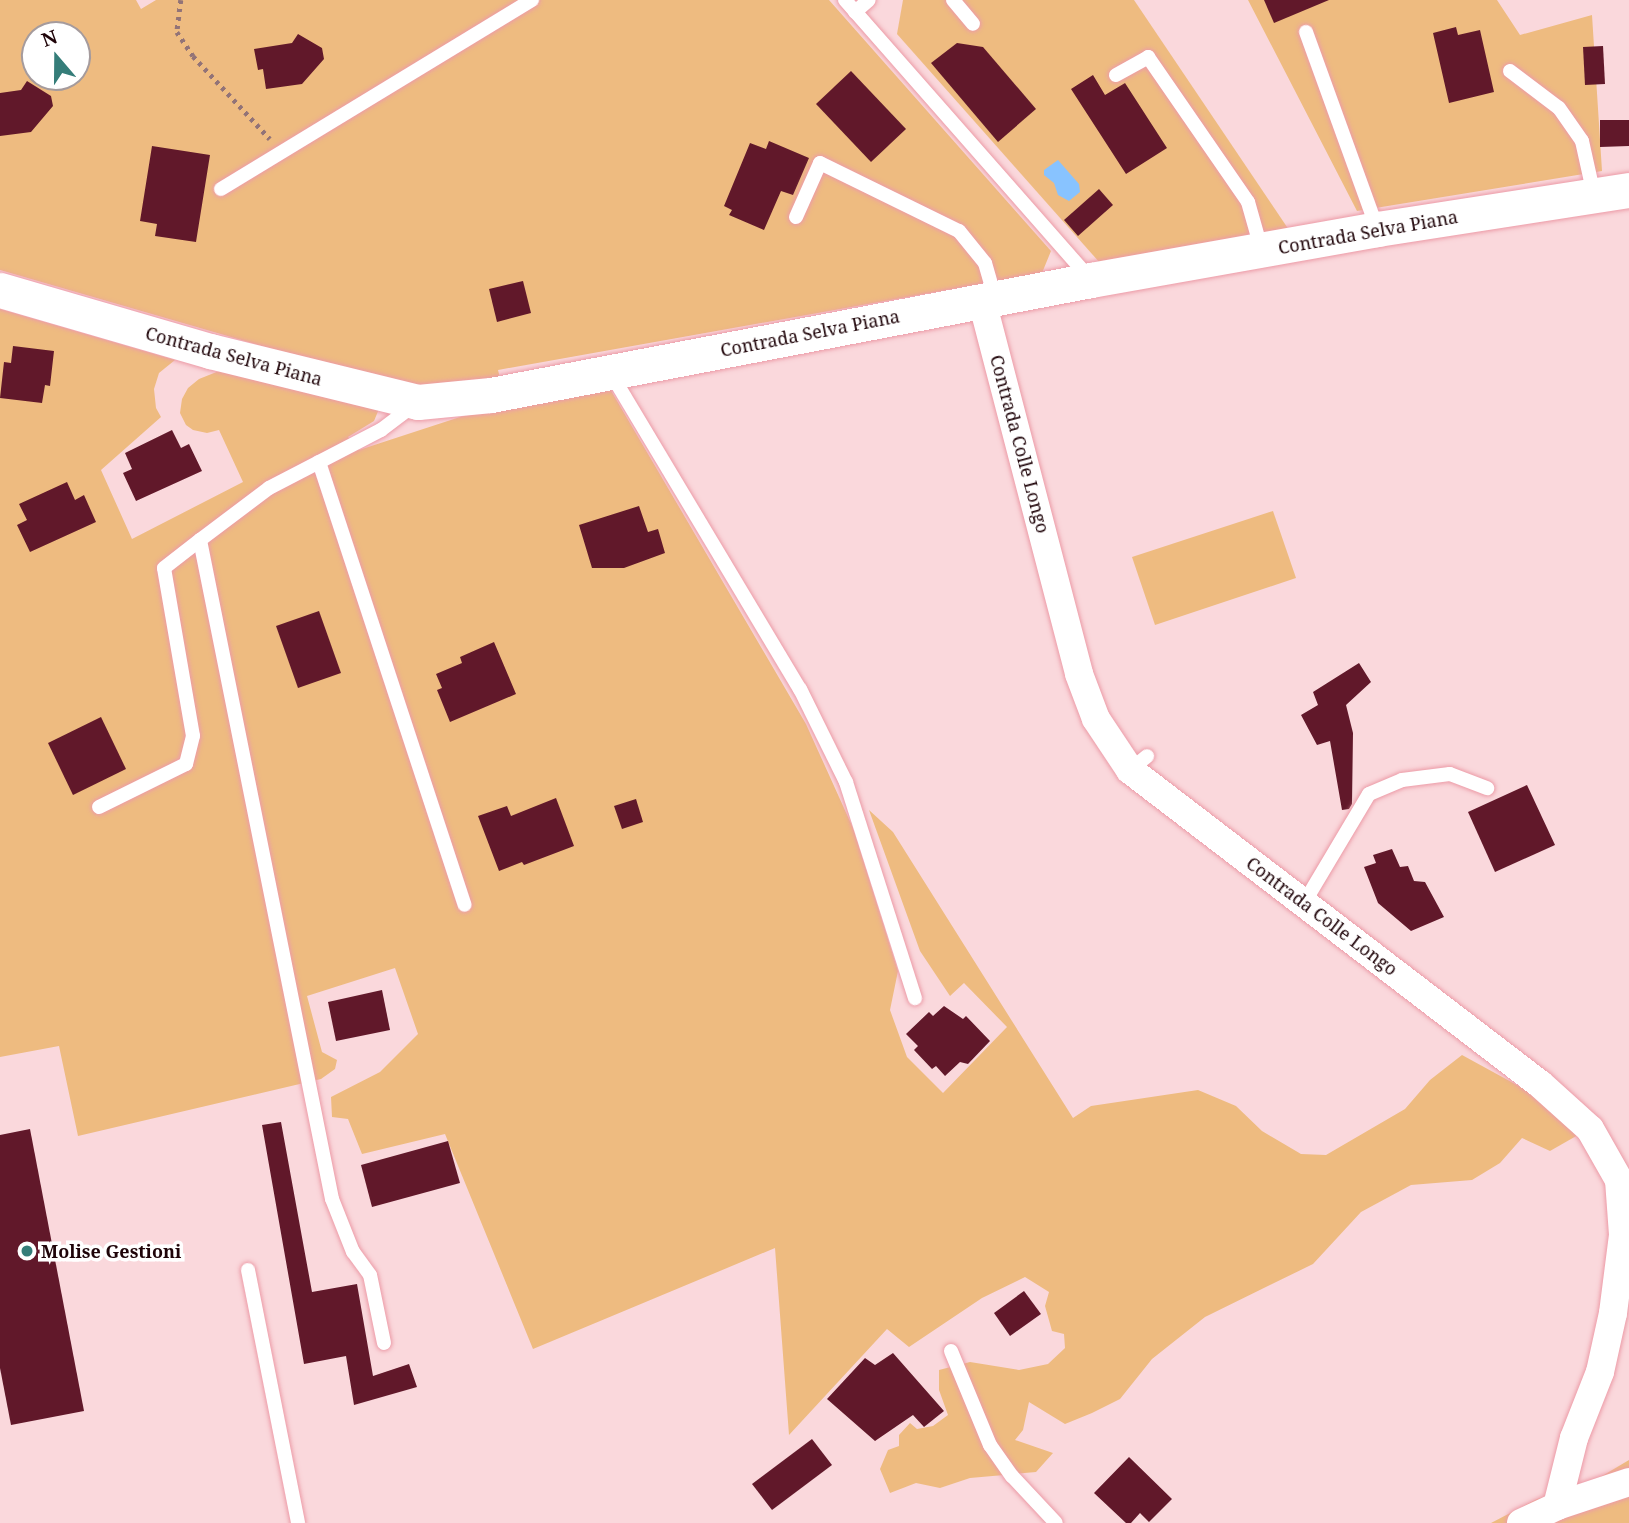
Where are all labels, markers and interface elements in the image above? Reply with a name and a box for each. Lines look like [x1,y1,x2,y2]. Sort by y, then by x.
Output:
north arrow [21,21,91,91]
text: N [38,23,61,53]
street label: Contrada Selva Piana [1276,206,1460,258]
street label: Contrada Selva Piana [718,305,902,361]
street label: Contrada Selva Piana [143,322,325,390]
street label: Contrada Colle Longo [986,352,1054,536]
street label: Contrada Colle Longo [1242,852,1402,980]
place label: Molise Gestioni [41,1240,181,1262]
marker: Molise Gestioni [19,1243,35,1259]

